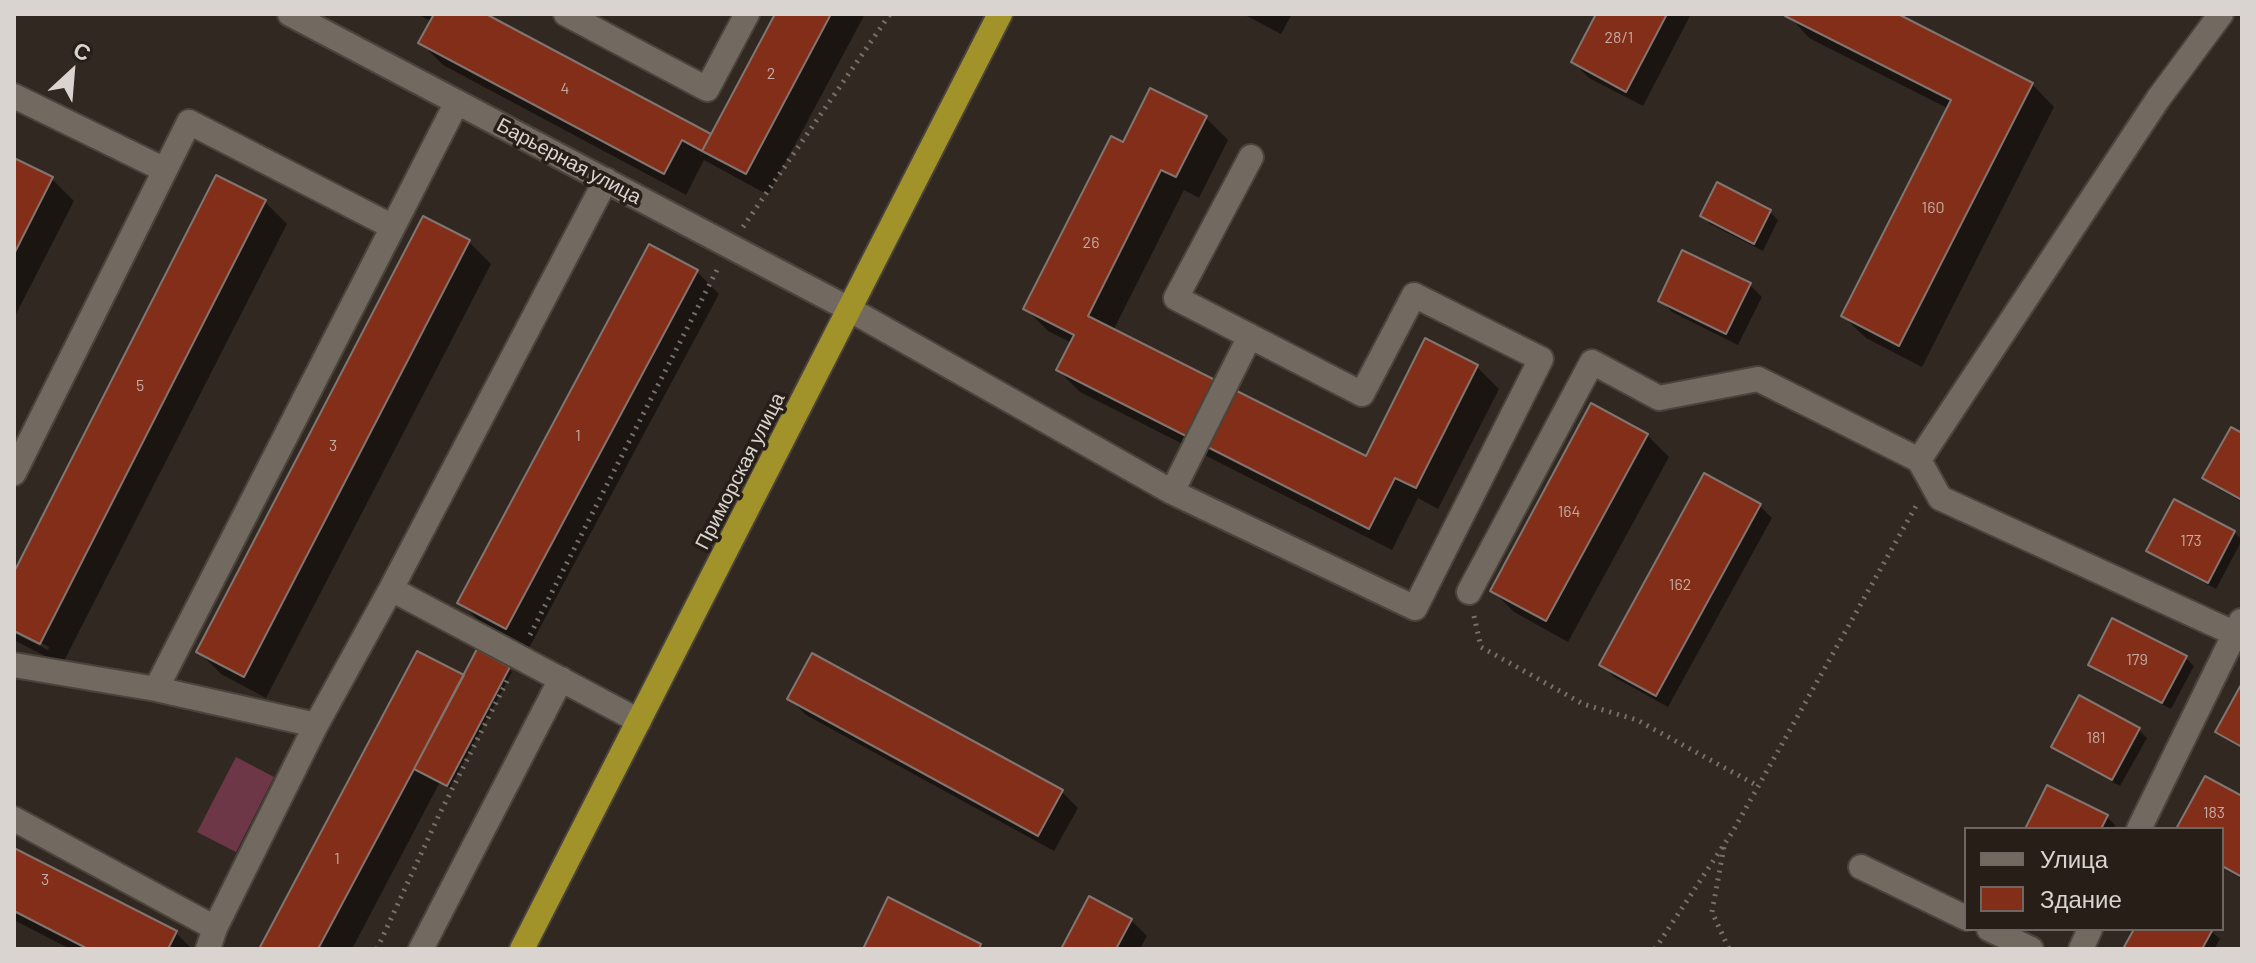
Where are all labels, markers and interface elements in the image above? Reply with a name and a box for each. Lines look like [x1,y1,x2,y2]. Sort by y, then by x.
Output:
house number: 28/1 [1605,28,1633,48]
north arrow [32,32,112,112]
text: С [70,35,95,66]
house number: 2 [767,64,775,84]
house number: 4 [561,79,569,99]
street label: Барьерная улица [493,113,645,209]
house number: 160 [1922,198,1944,218]
house number: 26 [1083,233,1099,253]
house number: 5 [136,376,144,396]
street label: Приморская улица [690,389,790,553]
house number: 1 [575,426,581,446]
house number: 3 [329,436,337,456]
house number: 164 [1558,502,1580,522]
house number: 173 [2180,531,2202,551]
house number: 162 [1669,575,1691,595]
house number: 179 [2126,650,2148,670]
house number: 181 [2086,728,2106,748]
house number: 183 [2203,803,2225,823]
legend [1964,827,2224,931]
text: Улица [2040,844,2108,873]
house number: 1 [334,849,340,869]
house number: 3 [41,870,49,890]
text: Здание [2040,884,2122,913]

